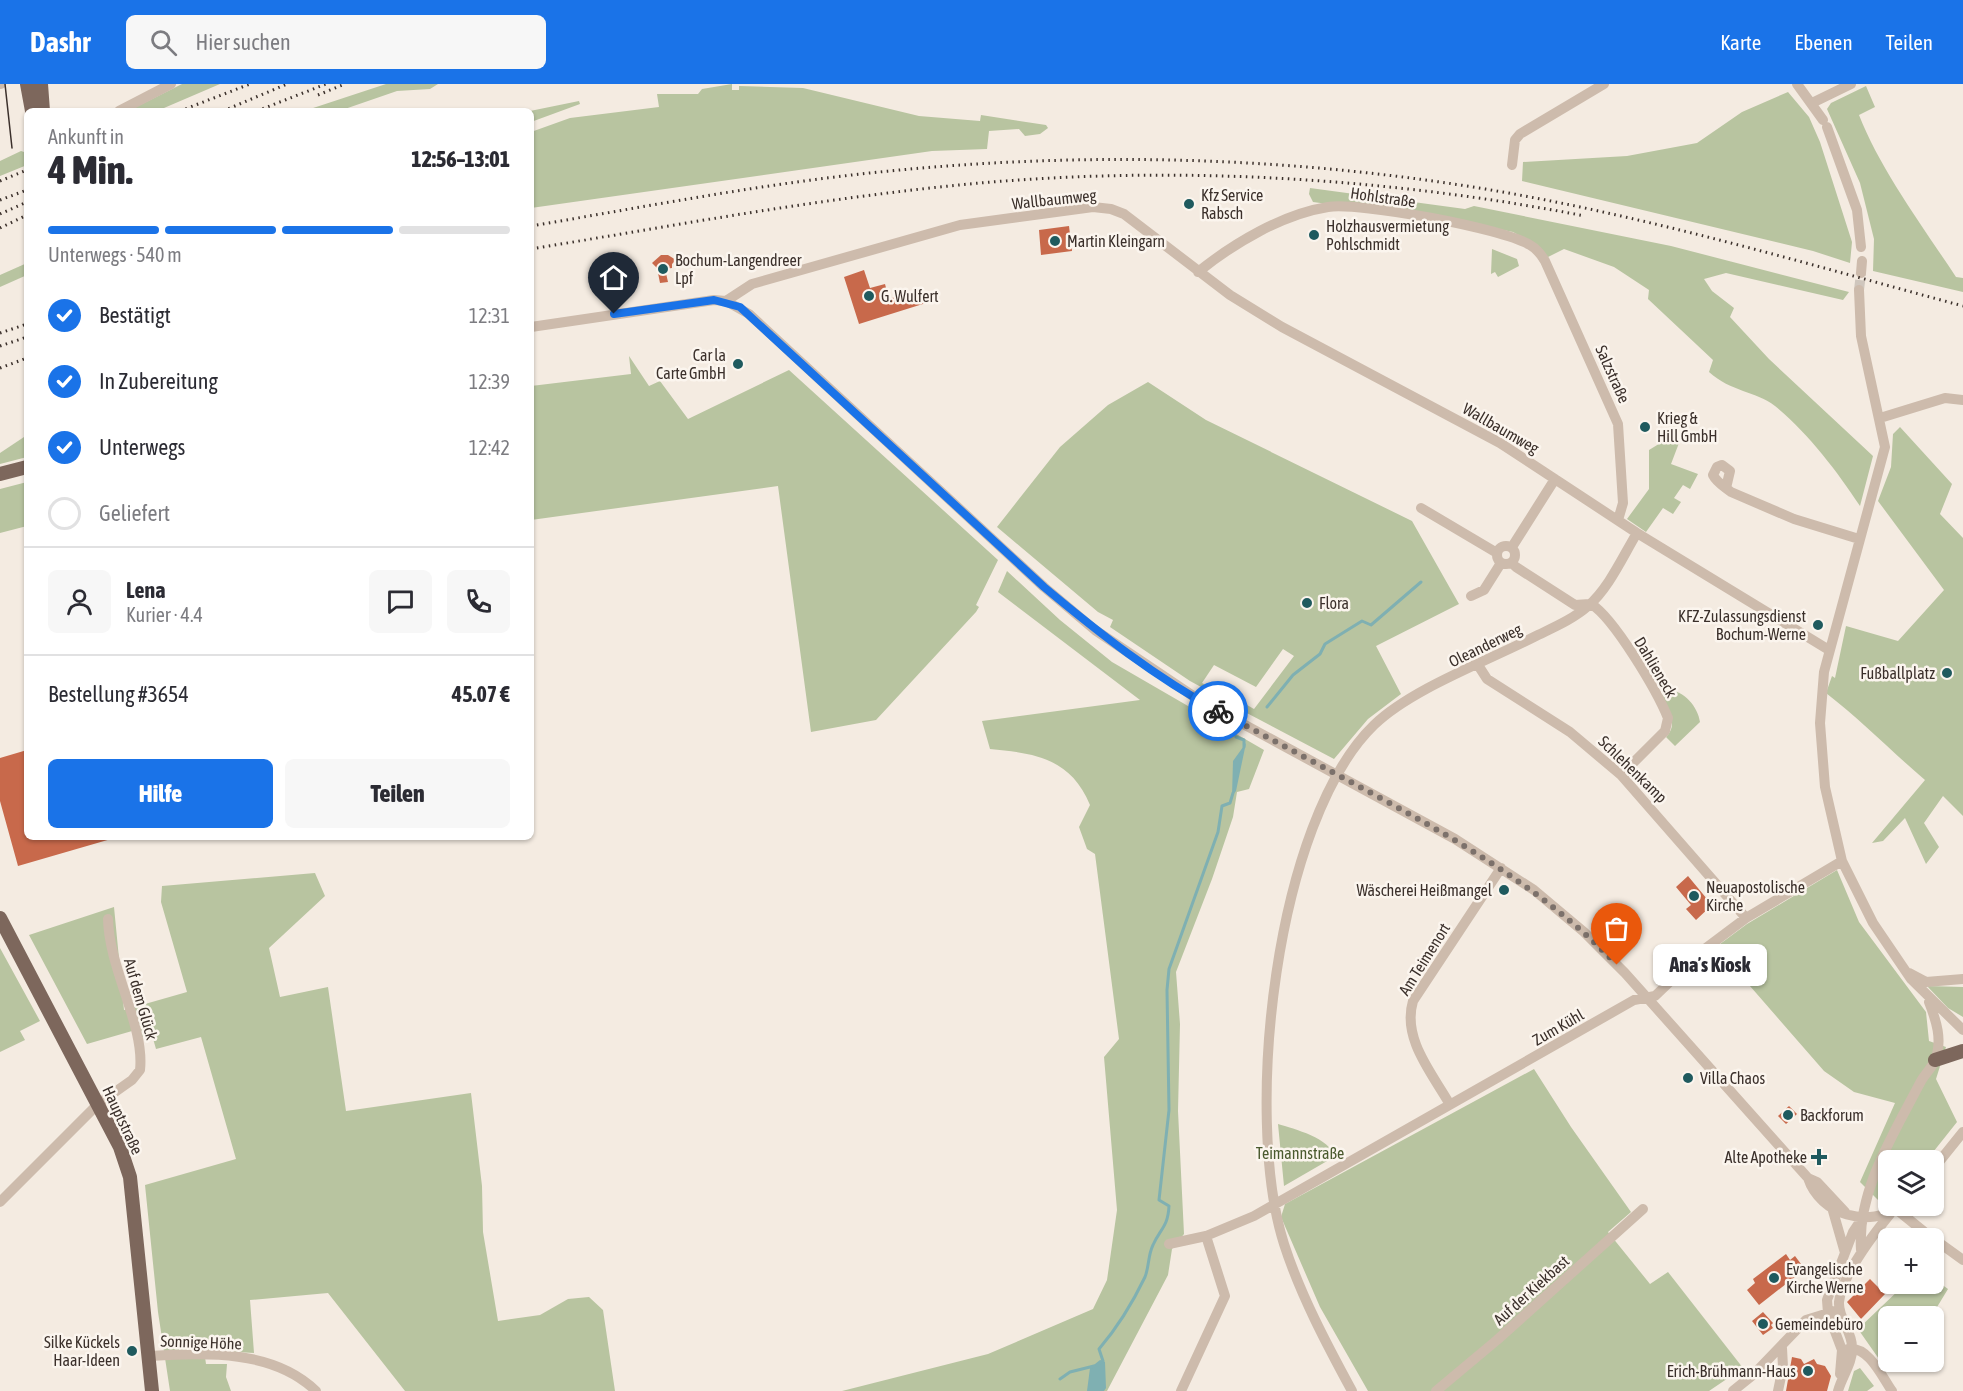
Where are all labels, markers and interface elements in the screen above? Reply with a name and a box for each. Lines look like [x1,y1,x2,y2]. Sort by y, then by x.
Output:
search box [126,15,546,69]
text: Dashr [30,26,90,58]
icon: search [147,26,180,59]
text: Hier suchen [195,29,291,55]
text: Karte [1720,30,1761,54]
text: Ebenen [1794,30,1853,54]
text: Teilen [1886,30,1933,54]
text: Ankunft in [48,125,124,148]
text: 12:56–13:01 [411,146,510,172]
text: 4 Min. [48,148,133,192]
street label: Hohlstraße [1349,184,1417,210]
street label: Wallbaumweg [1011,186,1097,213]
place label: Kfz Service Rabsch [1201,186,1263,222]
marker: Kfz Service Rabsch [1182,197,1196,211]
place label: Holzhausvermietung Pohlschmidt [1326,217,1449,253]
marker: Holzhausvermietung Pohlschmidt [1307,228,1321,242]
place label: Martin Kleingarn [1067,232,1165,251]
marker: Martin Kleingarn [1048,234,1062,248]
text: Unterwegs · 540 m [48,243,182,266]
place label: Bochum-Langendreer Lpf [675,251,802,288]
pin [588,252,639,314]
icon: home [597,261,630,294]
marker: Bochum-Langendreer Lpf [656,262,670,276]
place label: G. Wulfert [881,287,939,305]
marker: G. Wulfert [862,289,876,303]
icon: check [48,299,81,332]
text: Bestätigt [99,302,171,328]
text: 12:31 [469,304,510,327]
street label: Salzstraße [1592,342,1634,406]
place label: Car la Carte GmbH [656,346,726,382]
marker: Car la Carte GmbH [731,357,745,371]
icon: check [48,365,81,398]
text: In Zubereitung [99,368,218,394]
text: 12:39 [469,370,510,393]
street label: Wallbaumweg [1459,399,1542,458]
place label: Krieg & Hill GmbH [1657,409,1718,445]
marker: Krieg & Hill GmbH [1638,420,1652,434]
icon: check [48,431,81,464]
text: Unterwegs [99,434,185,460]
text: 12:42 [469,436,510,459]
text: Geliefert [99,500,170,526]
button: person [48,570,111,633]
button: chat [369,570,432,633]
button: phone [447,570,510,633]
text: Lena [126,577,165,603]
place label: Flora [1319,594,1349,612]
marker: Flora [1300,596,1314,610]
text: Kurier · 4.4 [126,603,203,626]
place label: KFZ-Zulassungsdienst Bochum-Werne [1678,607,1806,643]
marker: KFZ-Zulassungsdienst Bochum-Werne [1811,618,1825,632]
street label: Oleanderweg [1446,620,1525,671]
street label: Dahlieneck [1631,634,1681,700]
place label: Fußballplatz [1860,664,1935,683]
marker: Fußballplatz [1940,666,1954,680]
text: Bestellung #3654 [48,681,189,707]
text: 45.07 € [452,681,510,707]
courier [1188,681,1248,741]
icon: bike [1202,695,1235,728]
street label: Schlehenkamp [1594,732,1671,807]
button: Hilfe [48,759,273,828]
button: Teilen [285,759,510,828]
place label: Neuapostolische Kirche [1706,878,1805,914]
place label: Wäscherei Heißmangel [1356,881,1493,900]
marker: Wäscherei Heißmangel [1497,883,1511,897]
marker: Neuapostolische Kirche [1687,889,1701,903]
pin [1591,903,1642,965]
icon: bag [1600,912,1633,945]
street label: Am Teimenort [1395,919,1454,998]
callout: Anaʼs Kiosk [1653,944,1767,986]
text: Anaʼs Kiosk [1670,953,1750,976]
street label: Auf dem Glück [121,956,161,1042]
street label: Zum Kühl [1529,1005,1587,1049]
place label: Villa Chaos [1700,1069,1766,1087]
marker: Villa Chaos [1681,1071,1695,1085]
street label: Hauptstraße [98,1083,147,1158]
place label: Backforum [1800,1106,1864,1124]
marker: Backforum [1781,1108,1795,1122]
park label: Teimannstraße [1256,1144,1344,1162]
place label: Alte Apotheke [1724,1148,1807,1167]
marker: Alte Apotheke [1812,1150,1826,1164]
map controls [1878,1150,1944,1372]
button: layers [1878,1150,1944,1216]
button: + [1878,1228,1944,1294]
street label: Auf der Kiekbast [1490,1251,1573,1328]
place label: Evangelische Kirche Werne [1786,1260,1864,1296]
marker: Evangelische Kirche Werne [1767,1271,1781,1285]
button: − [1878,1306,1944,1372]
place label: Gemeindebüro [1775,1315,1863,1333]
marker: Gemeindebüro [1756,1317,1770,1331]
street label: Sonnige Höhe [160,1332,242,1353]
place label: Silke Kückels Haar-Ideen [44,1333,120,1369]
marker: Silke Kückels Haar-Ideen [125,1344,139,1358]
place label: Erich-Brühmann-Haus [1667,1362,1796,1380]
marker: Erich-Brühmann-Haus [1801,1364,1815,1378]

